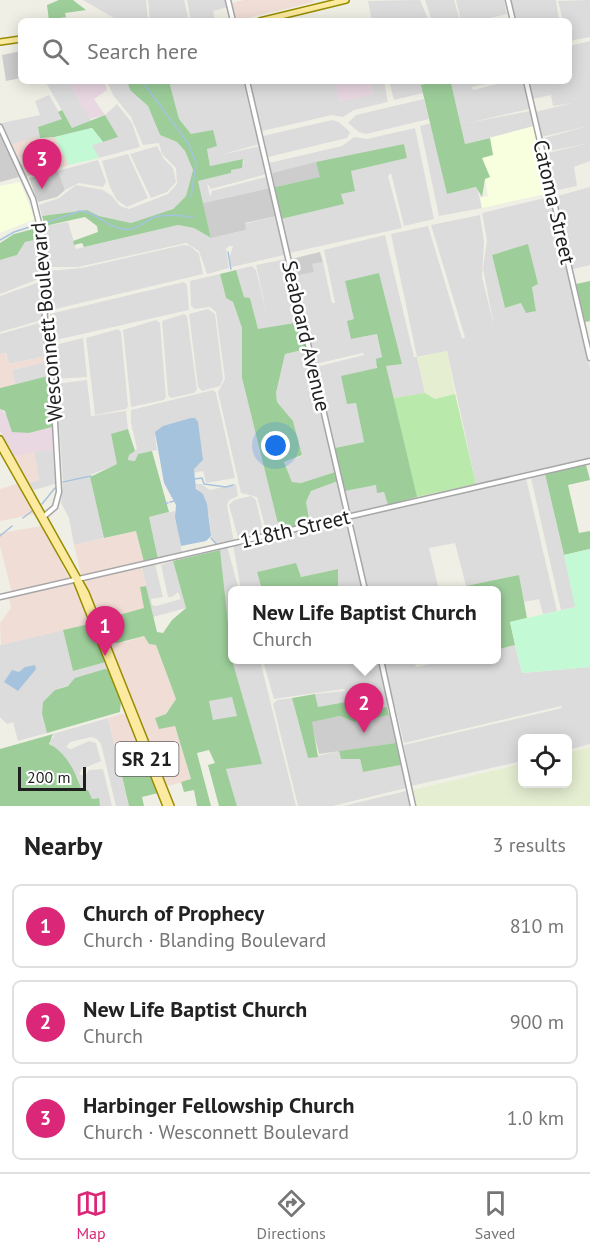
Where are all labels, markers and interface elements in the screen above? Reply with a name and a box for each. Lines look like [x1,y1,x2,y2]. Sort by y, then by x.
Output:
search box [18,18,572,84]
icon: search [39,35,72,68]
text: Search here [87,37,198,65]
street label: Catoma Street [527,137,582,267]
pin: 3 [22,140,62,189]
street label: Wesconnett Boulevard [24,221,69,423]
street label: Seaboard Avenue [276,258,337,414]
your location [261,431,290,460]
street label: 118th Street [237,503,353,554]
popup [228,586,501,664]
text: New Life Baptist Church [252,598,477,626]
pin: 1 [86,606,124,656]
text: Church [252,626,312,652]
pin: 2 [344,684,384,733]
map controls [518,734,572,788]
button: locate [518,734,572,788]
road number: SR 21 [116,742,178,776]
scale bar [18,764,86,792]
text: 200 m [27,767,70,787]
text: Nearby [24,829,102,862]
text: 3 results [493,832,566,858]
text: Church of Prophecy [83,899,264,927]
text: 1 [40,913,51,939]
text: 810 m [510,913,564,939]
text: Church · Blanding Boulevard [83,927,326,953]
text: New Life Baptist Church [83,995,307,1023]
text: 2 [40,1009,51,1035]
text: 900 m [510,1009,564,1035]
text: Church [83,1023,143,1049]
text: Harbinger Fellowship Church [83,1091,354,1119]
text: 3 [40,1105,51,1131]
text: 1.0 km [507,1105,564,1131]
text: Church · Wesconnett Boulevard [83,1119,349,1145]
tab: Map [75,1187,108,1243]
tab: Directions [257,1187,326,1243]
tab: Saved [475,1187,515,1243]

